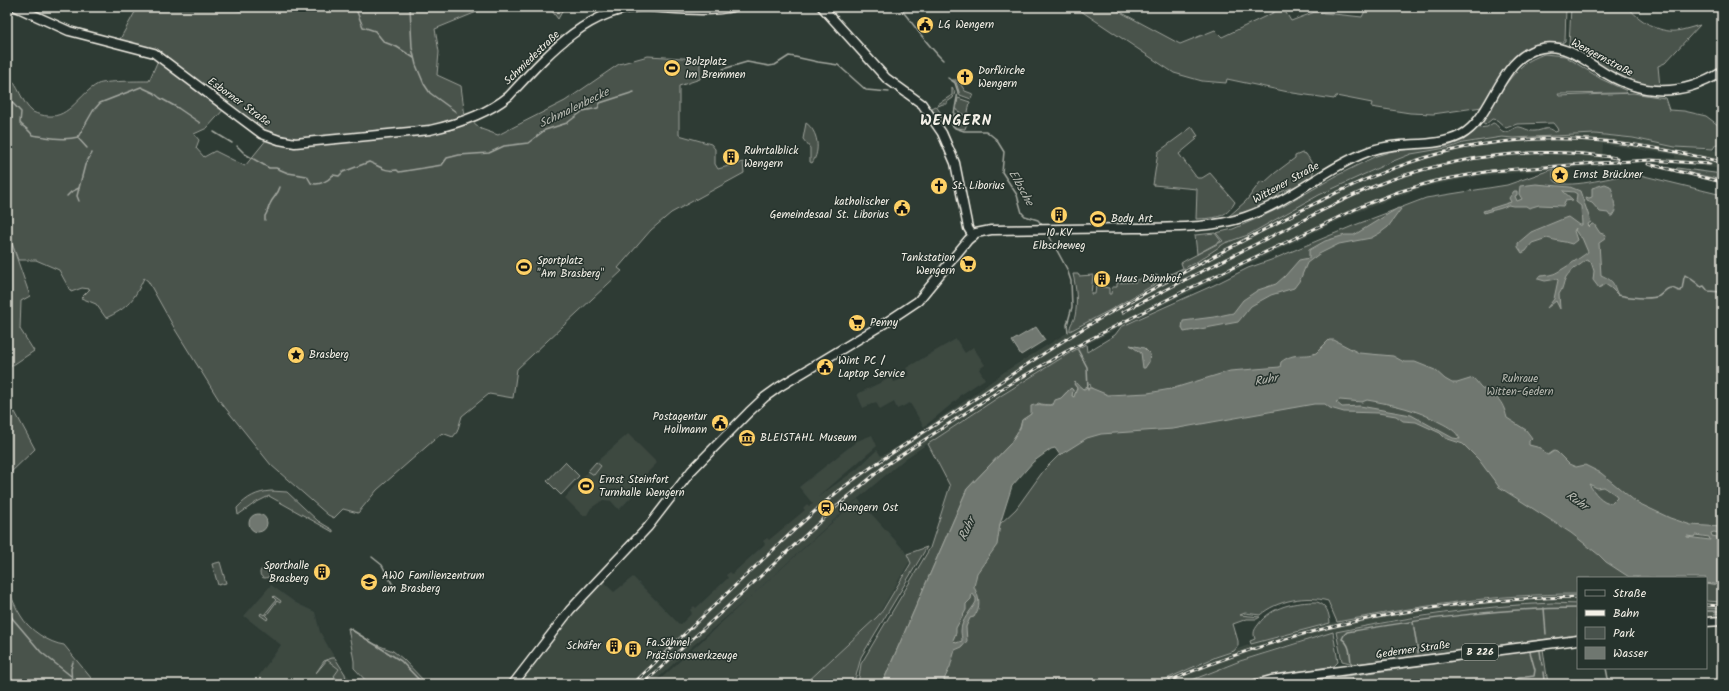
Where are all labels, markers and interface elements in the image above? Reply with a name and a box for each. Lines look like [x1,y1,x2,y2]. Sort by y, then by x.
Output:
public building icon: LG Wengern [915,15,935,35]
place label: LG Wengern [938,16,994,34]
street label: Schmiedestraße [500,26,564,90]
street label: Wengernstraße [1568,34,1636,82]
place label: Bolzplatz Im Bremmen [685,53,746,84]
sports icon: Bolzplatz Im Bremmen [662,58,682,78]
place label: Dorfkirche Wengern [978,62,1025,93]
church icon: Dorfkirche Wengern [955,67,975,87]
street label: Esborner Straße [204,73,275,131]
water label: Schmalenbecke [536,82,614,133]
district label: WENGERN [920,109,992,133]
place label: Ruhrtalblick Wengern [744,142,799,173]
building icon: Ruhrtalblick Wengern [721,147,741,167]
street label: Wittener Straße [1249,157,1323,209]
place icon: Ernst Brückner [1550,165,1570,185]
place label: Ernst Brückner [1573,166,1644,184]
water label: Elbsche [1003,167,1039,211]
church icon: St. Liborius [929,176,949,196]
place label: St. Liborius [952,177,1005,195]
place label: katholischer Gemeindesaal St. Liborius [770,193,890,224]
public building icon: katholischer Gemeindesaal St. Liborius [892,198,912,218]
building icon: 10 KV Elbscheweg [1049,205,1069,225]
sports icon: Body Art [1088,209,1108,229]
place label: Body Art [1111,210,1153,228]
place label: 10 KV Elbscheweg [1033,224,1085,255]
place label: Tankstation Wengern [901,249,955,280]
place label: Sportplatz "Am Brasberg" [537,252,605,283]
supermarket icon: Tankstation Wengern [958,254,978,274]
sports icon: Sportplatz "Am Brasberg" [514,257,534,277]
building icon: Haus Dönnhof [1092,269,1112,289]
place label: Haus Dönnhof [1115,270,1183,288]
supermarket icon: Penny [847,313,867,333]
place label: Penny [870,314,899,332]
place icon: Brasberg [286,345,306,365]
place label: Brasberg [309,346,349,364]
place label: Wint PC / Laptop Service [838,352,905,383]
public building icon: Wint PC / Laptop Service [815,357,835,377]
water label: Ruhr [1253,368,1282,391]
park label: Ruhraue Witten-Gedern [1486,370,1554,401]
place label: Postagentur Hollmann [653,408,708,439]
public building icon: Postagentur Hollmann [710,413,730,433]
museum icon: BLEISTAHL Museum [737,428,757,448]
place label: BLEISTAHL Museum [760,429,857,447]
place label: Ernst Steinfort Turnhalle Wengern [599,471,685,502]
sports icon: Ernst Steinfort Turnhalle Wengern [576,476,596,496]
water label: Ruhr [1562,486,1594,517]
station icon: Wengern Ost [816,498,836,518]
place label: Wengern Ost [839,499,899,517]
water label: Ruhr [953,512,982,544]
place label: Sporthalle Brasberg [264,557,309,588]
building icon: Sporthalle Brasberg [312,562,332,582]
place label: AWO Familienzentrum am Brasberg [382,567,485,598]
school or university icon: AWO Familienzentrum am Brasberg [359,572,379,592]
legend [1577,577,1707,669]
text: Straße [1613,584,1647,603]
text: Bahn [1613,604,1639,623]
text: Park [1613,624,1635,643]
place label: Fa.Söhnel Präzisionswerkzeuge [646,634,738,665]
building icon: Schäfer [604,636,624,656]
street label: Gederner Straße [1375,636,1451,664]
place label: Schäfer [566,637,602,655]
building icon: Fa.Söhnel Präzisionswerkzeuge [623,639,643,659]
road number: B 226 [1462,644,1498,660]
text: Wasser [1613,644,1649,663]

